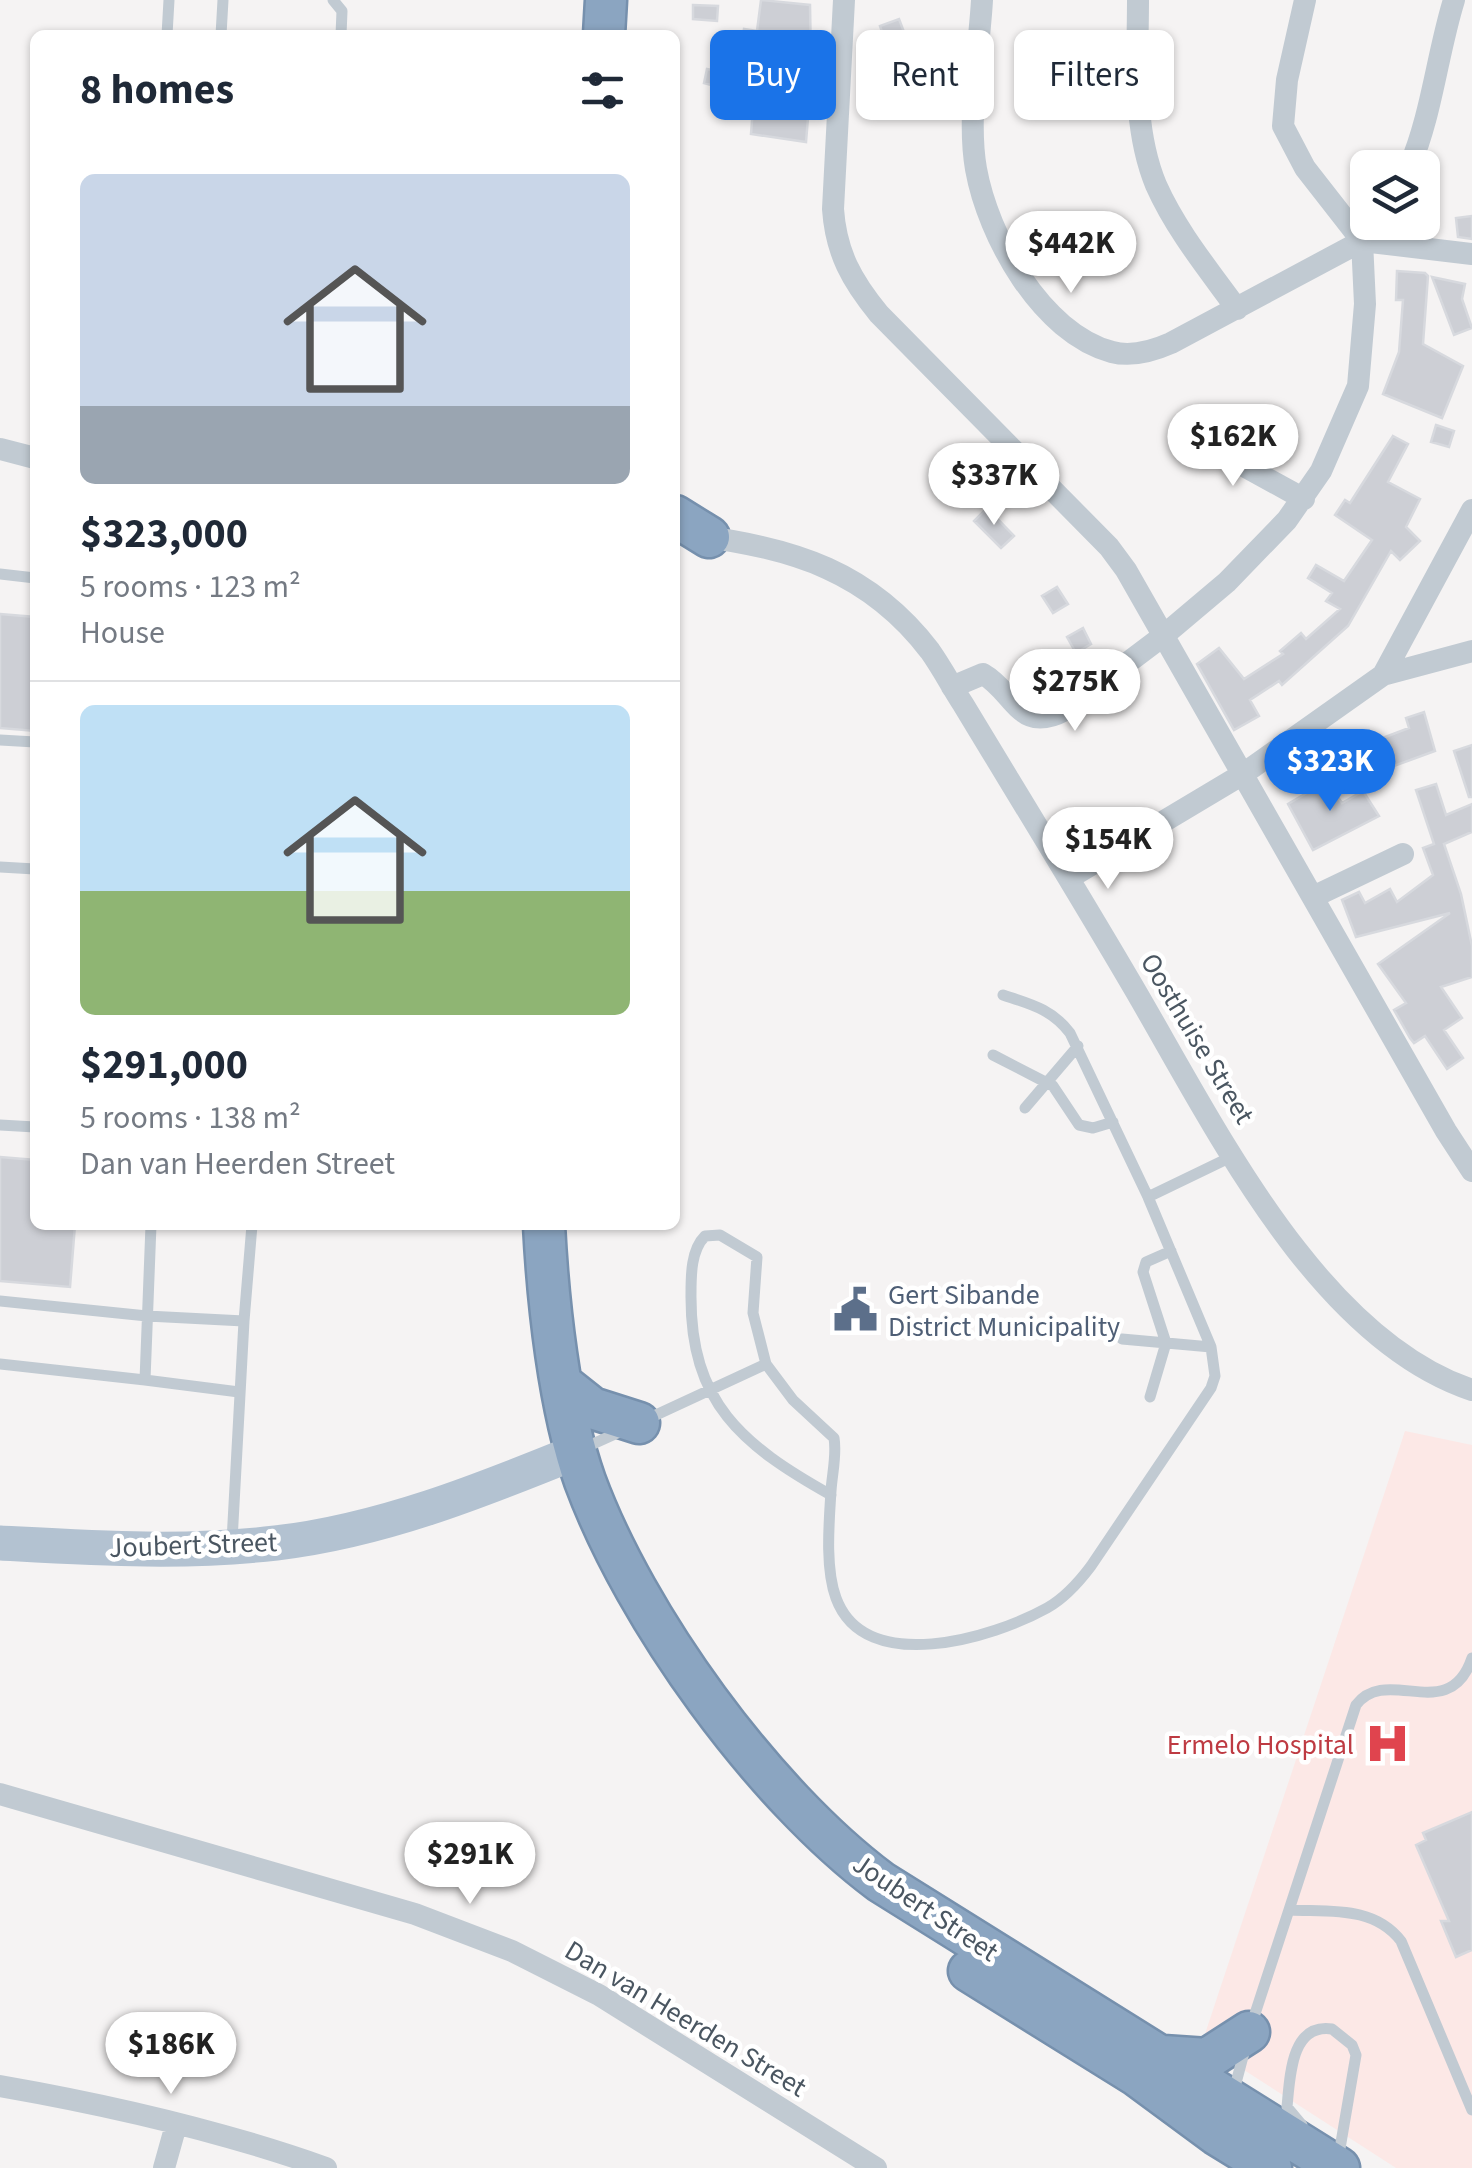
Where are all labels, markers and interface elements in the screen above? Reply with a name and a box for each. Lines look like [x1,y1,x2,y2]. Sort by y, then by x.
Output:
chip: Buy [710,30,836,120]
chip: Rent [856,30,994,120]
chip: Filters [1014,30,1174,120]
text: 8 homes [80,60,234,120]
icon: filters [575,63,630,118]
map controls [1350,150,1440,240]
button: layers [1350,150,1440,240]
pin: $442K [1001,211,1141,296]
text: $442K [1027,220,1115,266]
icon: home [265,239,445,419]
pin: $162K [1163,404,1303,489]
text: $162K [1189,413,1277,459]
pin: $337K [924,443,1064,528]
text: $337K [950,452,1038,498]
text: $323,000 [80,504,248,564]
text: 5 rooms · 123 m² [80,564,301,610]
text: House [80,610,165,656]
pin: $275K [1005,649,1145,734]
text: $275K [1031,658,1119,704]
pin: $323K [1260,729,1400,814]
text: $323K [1286,738,1374,784]
icon: home [265,770,445,950]
pin: $154K [1038,807,1178,892]
text: $154K [1064,816,1152,862]
street label: Oosthuise Street [1130,945,1264,1132]
text: $291,000 [80,1035,248,1095]
text: 5 rooms · 138 m² [80,1095,301,1141]
text: Dan van Heerden Street [80,1141,395,1187]
place label: Gert Sibande District Municipality [888,1275,1120,1347]
public building icon: Gert Sibande District Municipality [831,1286,879,1334]
street label: Joubert Street [108,1522,278,1568]
hospital icon: Ermelo Hospital [1363,1720,1411,1768]
place label: Ermelo Hospital [1167,1725,1354,1765]
pin: $291K [400,1822,540,1907]
text: $291K [426,1831,514,1877]
street label: Joubert Street [845,1844,1007,1972]
street label: Dan van Heerden Street [557,1931,814,2107]
pin: $186K [101,2012,241,2097]
text: $186K [127,2021,215,2067]

